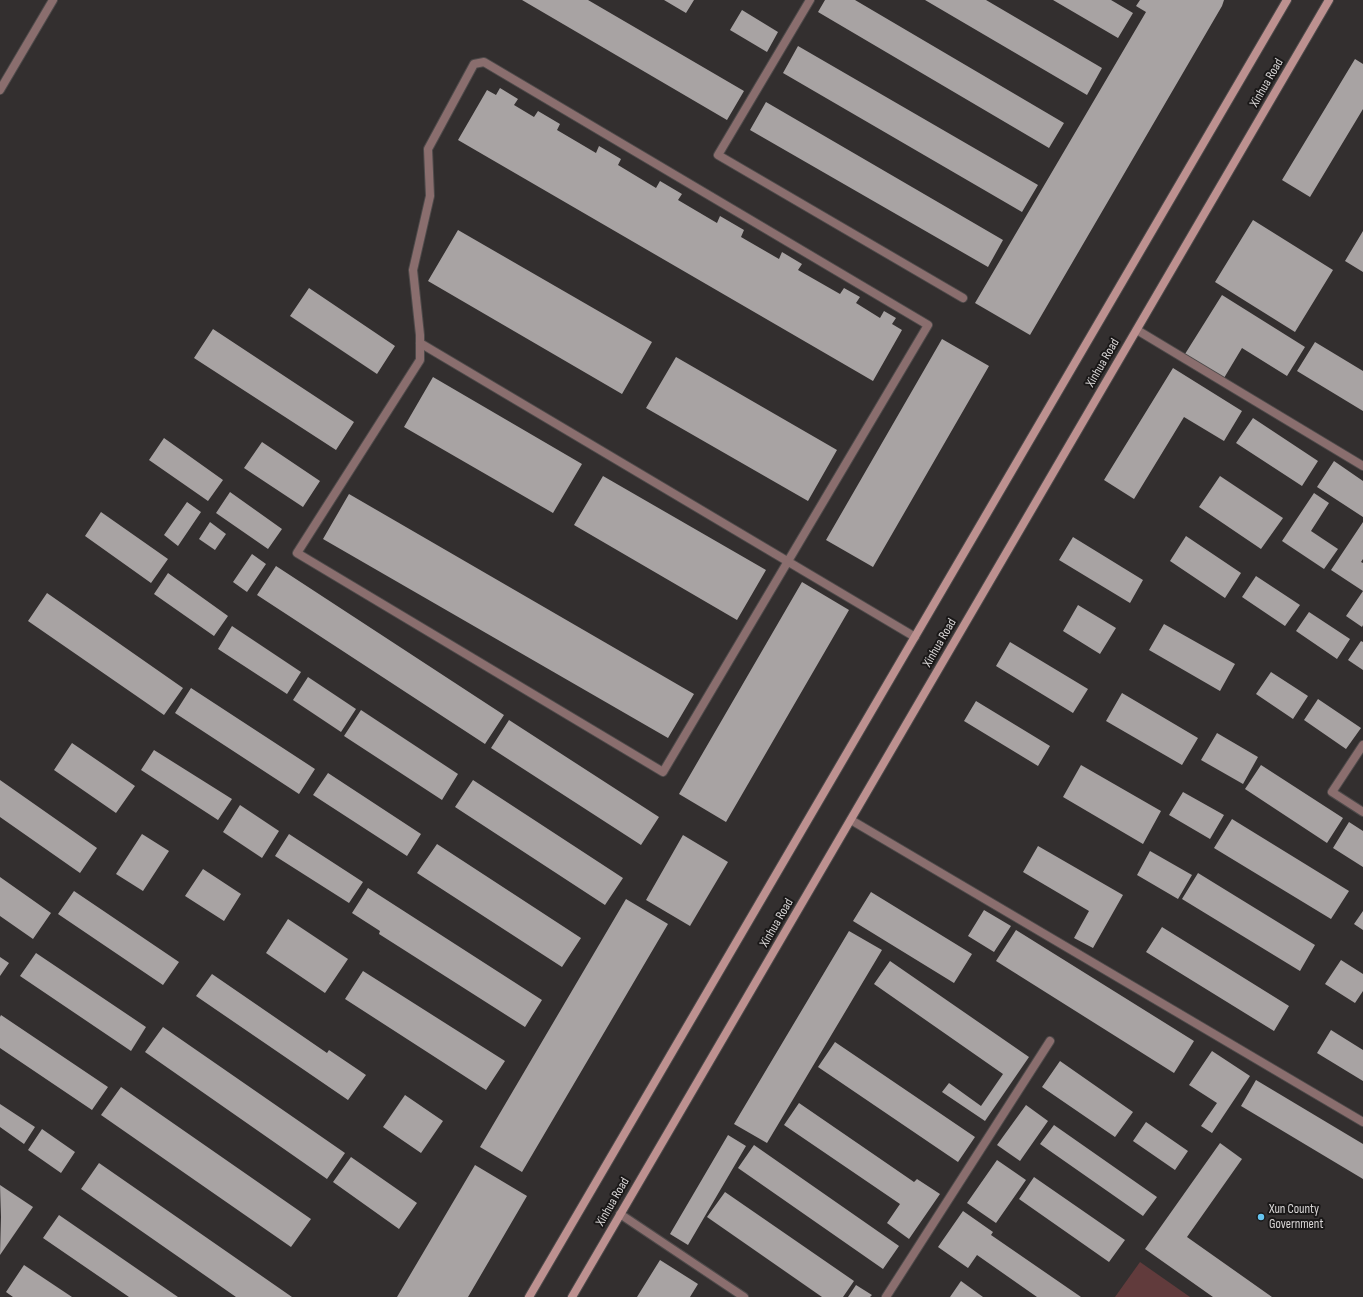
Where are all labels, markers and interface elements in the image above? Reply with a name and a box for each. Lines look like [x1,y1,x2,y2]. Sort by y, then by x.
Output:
street label: Xinhua Road [1247,56,1287,110]
street label: Xinhua Road [1083,336,1123,390]
street label: Xinhua Road [920,616,960,670]
street label: Xinhua Road [757,896,797,950]
street label: Xinhua Road [593,1175,633,1229]
place label: Xun County Government [1269,1202,1323,1233]
marker: Xun County Government [1256,1212,1266,1222]

